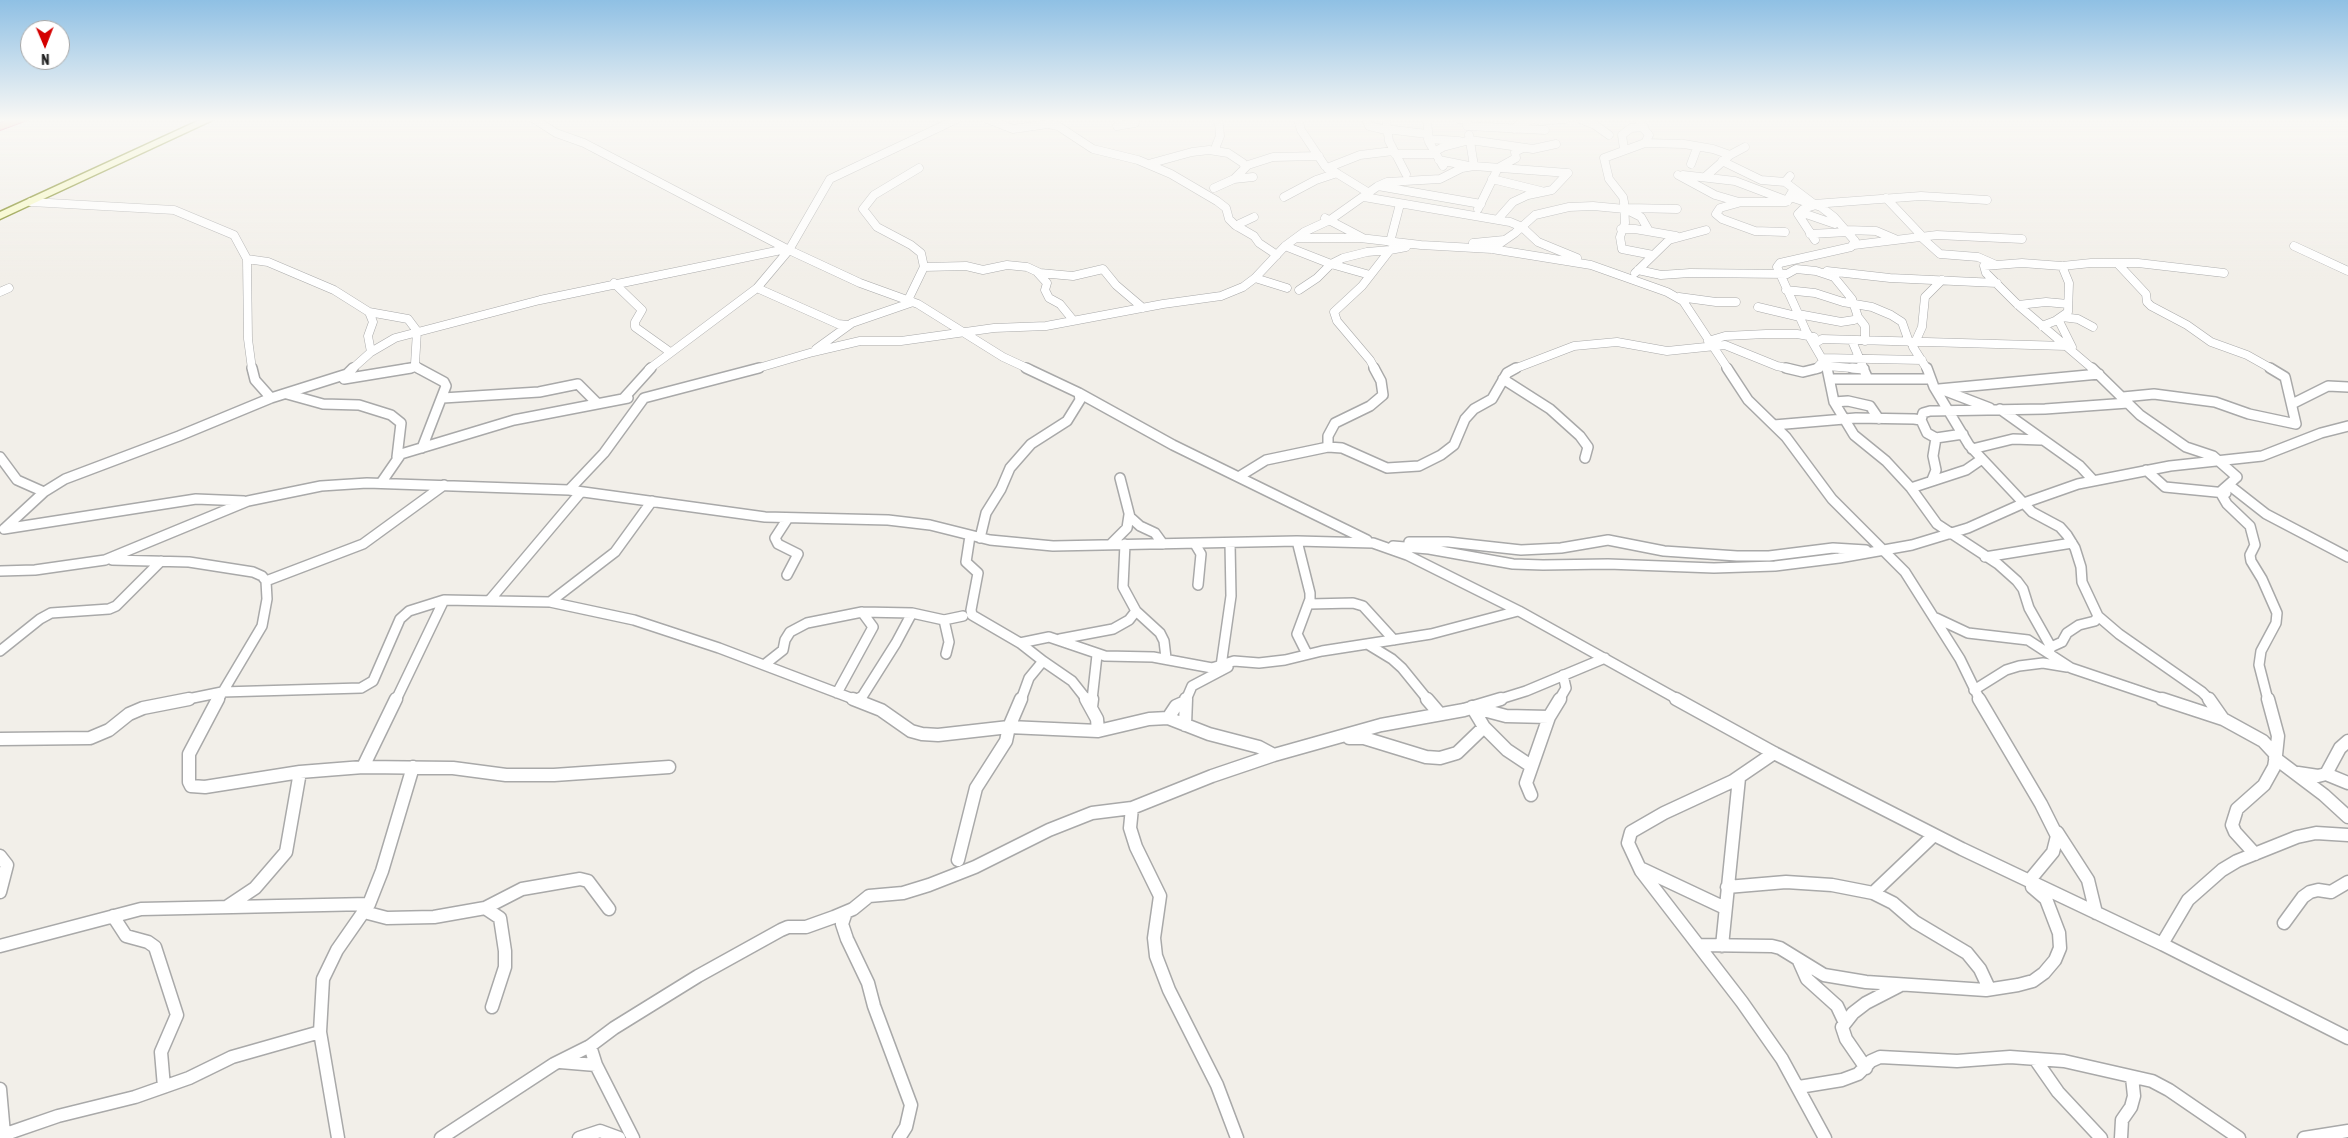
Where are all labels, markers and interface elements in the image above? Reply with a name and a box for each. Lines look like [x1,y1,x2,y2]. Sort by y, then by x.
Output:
north arrow [20,20,70,70]
text: N [41,51,50,67]

